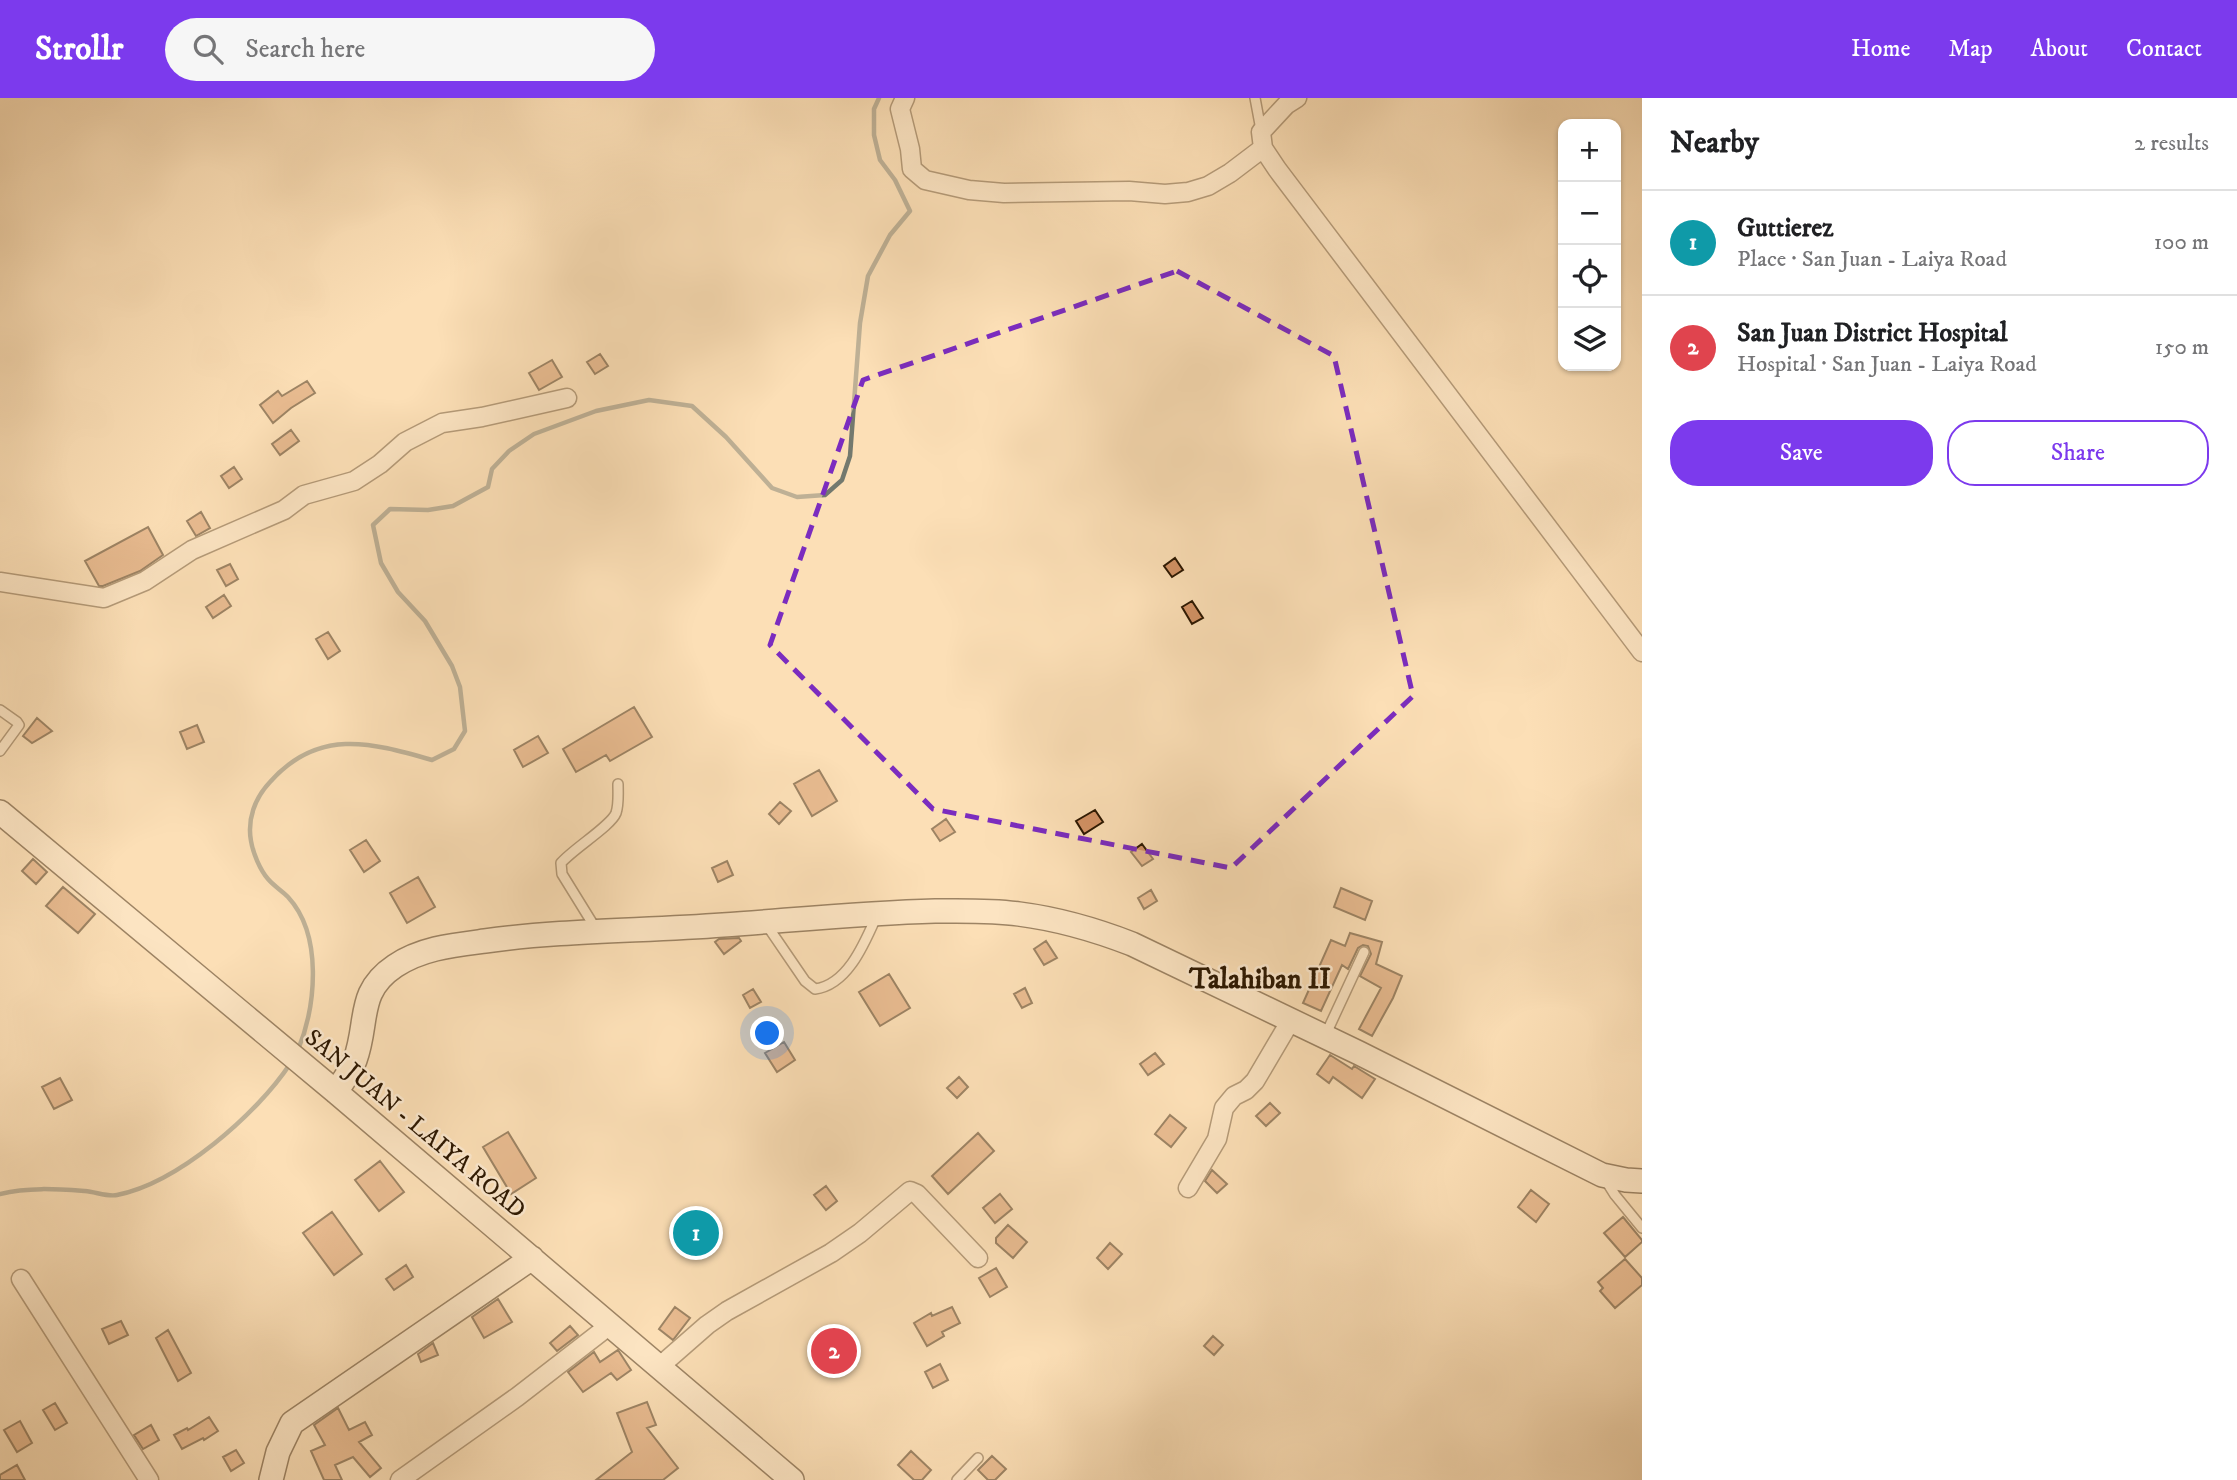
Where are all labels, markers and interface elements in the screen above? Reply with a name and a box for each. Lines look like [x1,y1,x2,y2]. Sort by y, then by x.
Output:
search box [165,18,655,81]
text: Strollr [35,29,123,70]
icon: search [189,30,227,68]
text: Search here [245,33,365,66]
text: Home [1851,34,1910,64]
text: Map [1948,34,1993,64]
text: About [2031,34,2088,64]
text: Contact [2126,34,2202,64]
map controls [1558,119,1621,371]
button: + [1558,119,1621,182]
text: Nearby [1670,125,1759,162]
text: 2 results [2134,129,2209,158]
button: − [1558,182,1621,245]
text: Guttierez [1737,212,1834,245]
text: 1 [1689,228,1697,257]
text: 100 m [2154,228,2209,257]
button: locate [1558,245,1621,308]
text: Place · San Juan - Laiya Road [1737,245,2007,274]
button: layers [1558,308,1621,371]
text: San Juan District Hospital [1737,317,2008,350]
text: 2 [1687,333,1699,362]
text: 150 m [2155,333,2209,362]
text: Hospital · San Juan - Laiya Road [1737,350,2037,379]
button: Save [1670,420,1933,486]
button: Share [1947,420,2209,486]
district label: Talahiban II [1188,962,1331,997]
your location [750,1016,784,1050]
street label: SAN JUAN - LAIYA ROAD [298,1023,532,1225]
pin: 1 [673,1207,719,1259]
pin: 2 [811,1325,857,1377]

